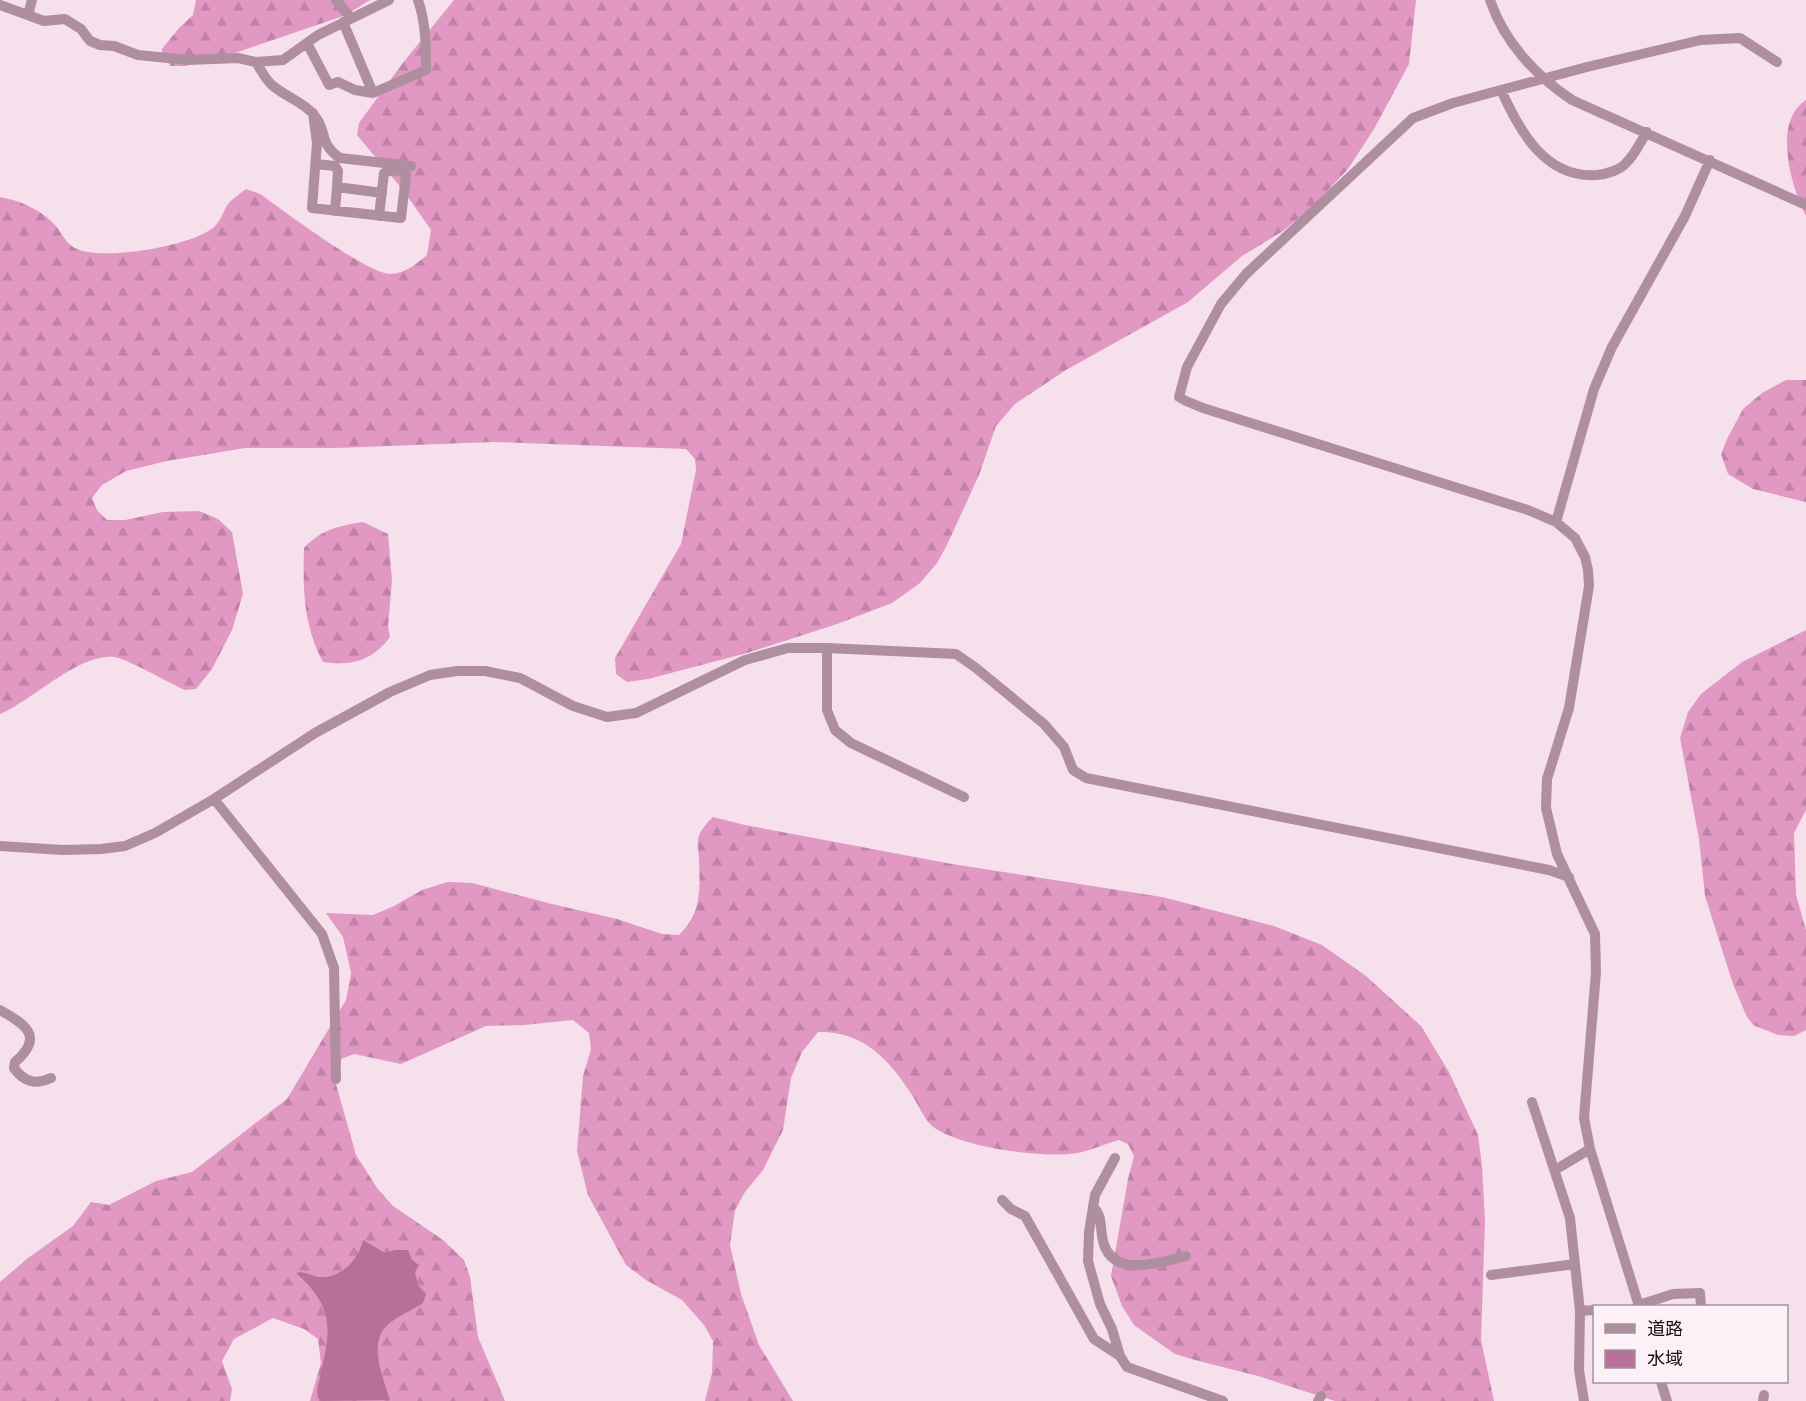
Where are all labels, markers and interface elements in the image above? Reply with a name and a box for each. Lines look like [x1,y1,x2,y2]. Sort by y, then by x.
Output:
legend [1593,1305,1788,1383]
text: 道路 [1647,1318,1683,1339]
text: 水域 [1647,1348,1683,1369]

